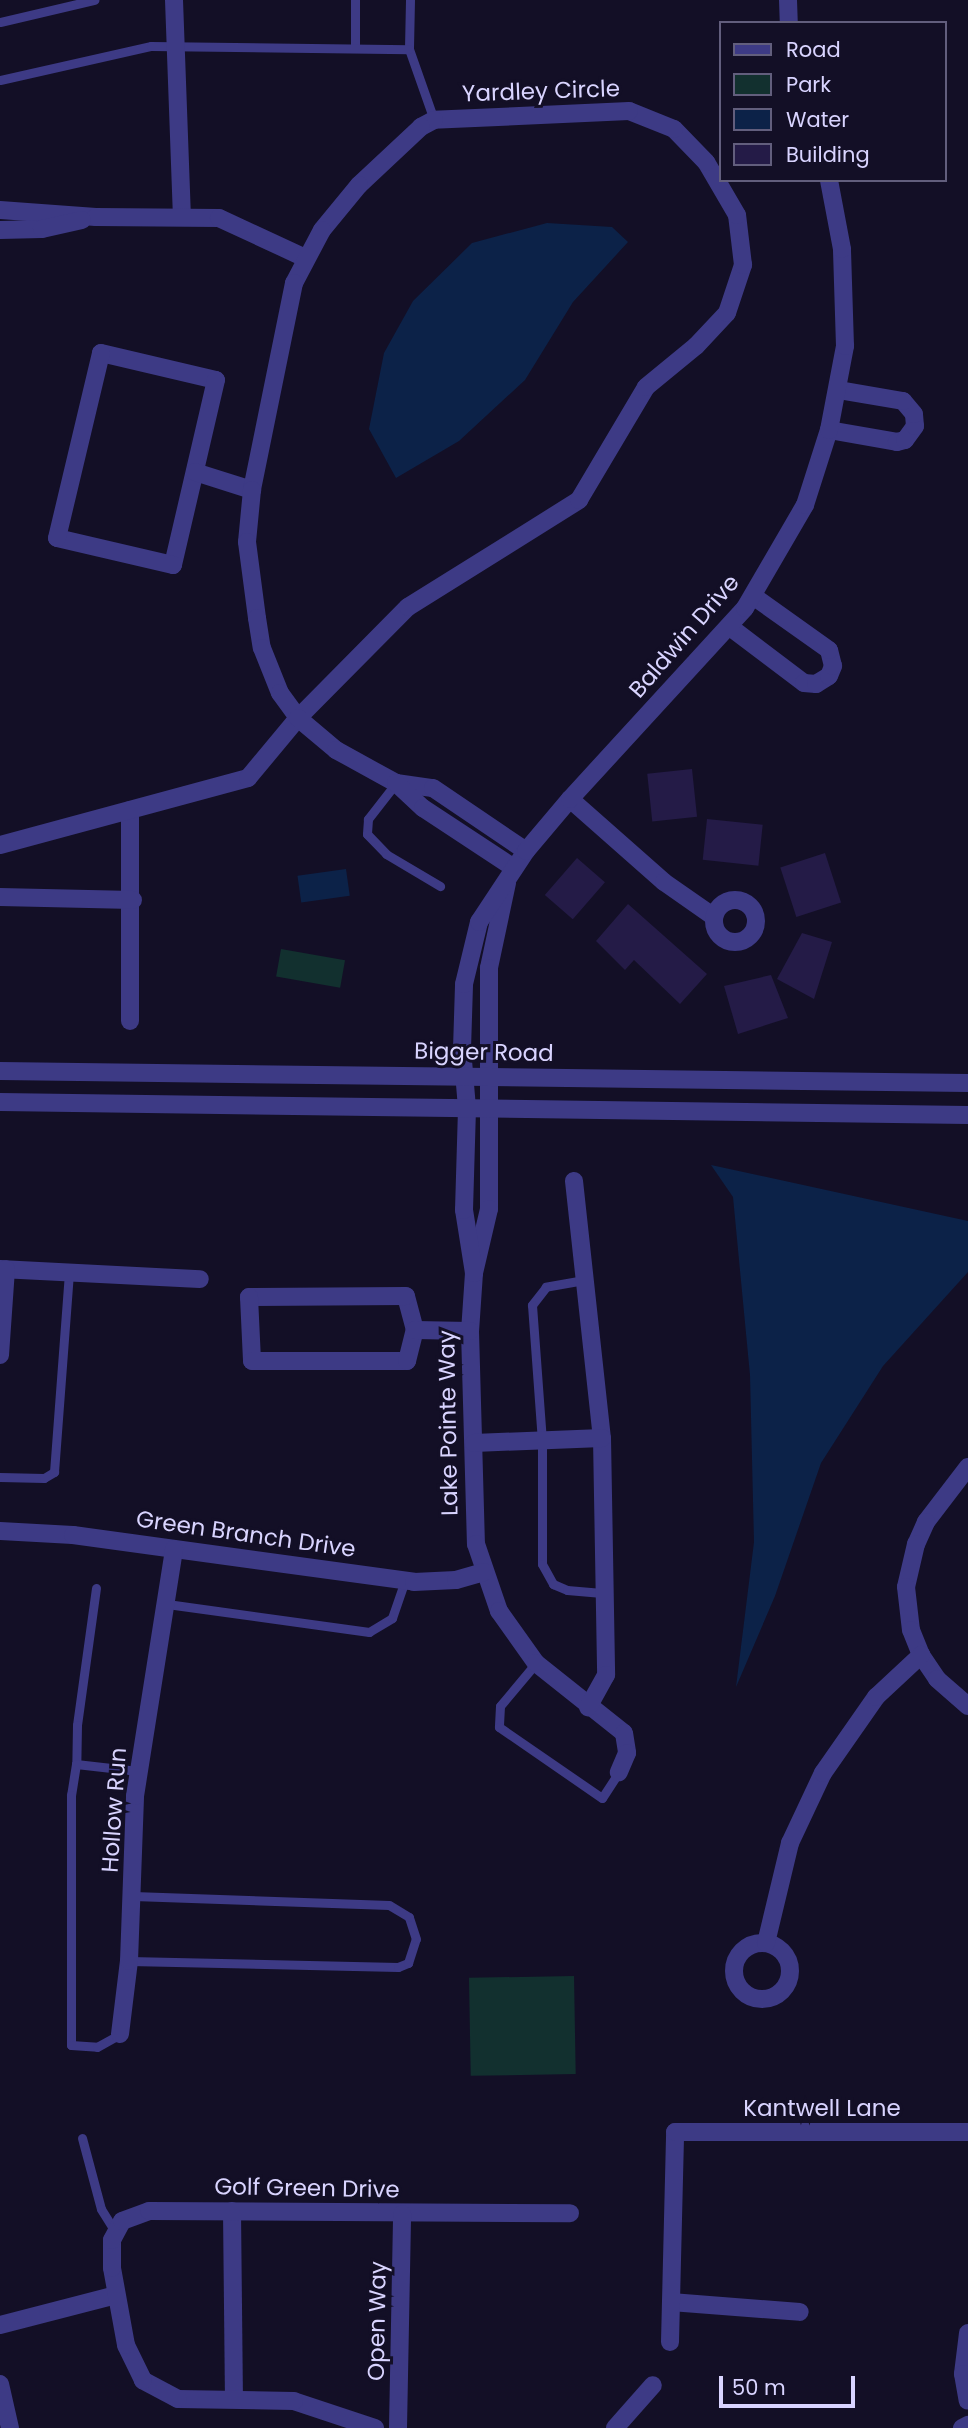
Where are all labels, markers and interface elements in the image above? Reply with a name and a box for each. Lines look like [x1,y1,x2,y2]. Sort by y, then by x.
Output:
legend [720,21,947,182]
text: Road [786,35,841,64]
text: Park [786,70,831,99]
street label: Yardley Circle [462,74,620,108]
text: Water [786,105,849,134]
text: Building [786,140,870,169]
street label: Baldwin Drive [623,569,745,703]
street label: Bigger Road [414,1037,554,1067]
street label: Lake Pointe Way [433,1330,463,1516]
street label: Green Branch Drive [135,1505,357,1563]
street label: Hollow Run [96,1747,132,1873]
street label: Kantwell Lane [743,2094,901,2122]
street label: Golf Green Drive [214,2173,400,2203]
street label: Open Way [362,2261,392,2381]
scale bar [723,2362,860,2406]
text: 50 m [732,2373,786,2402]

